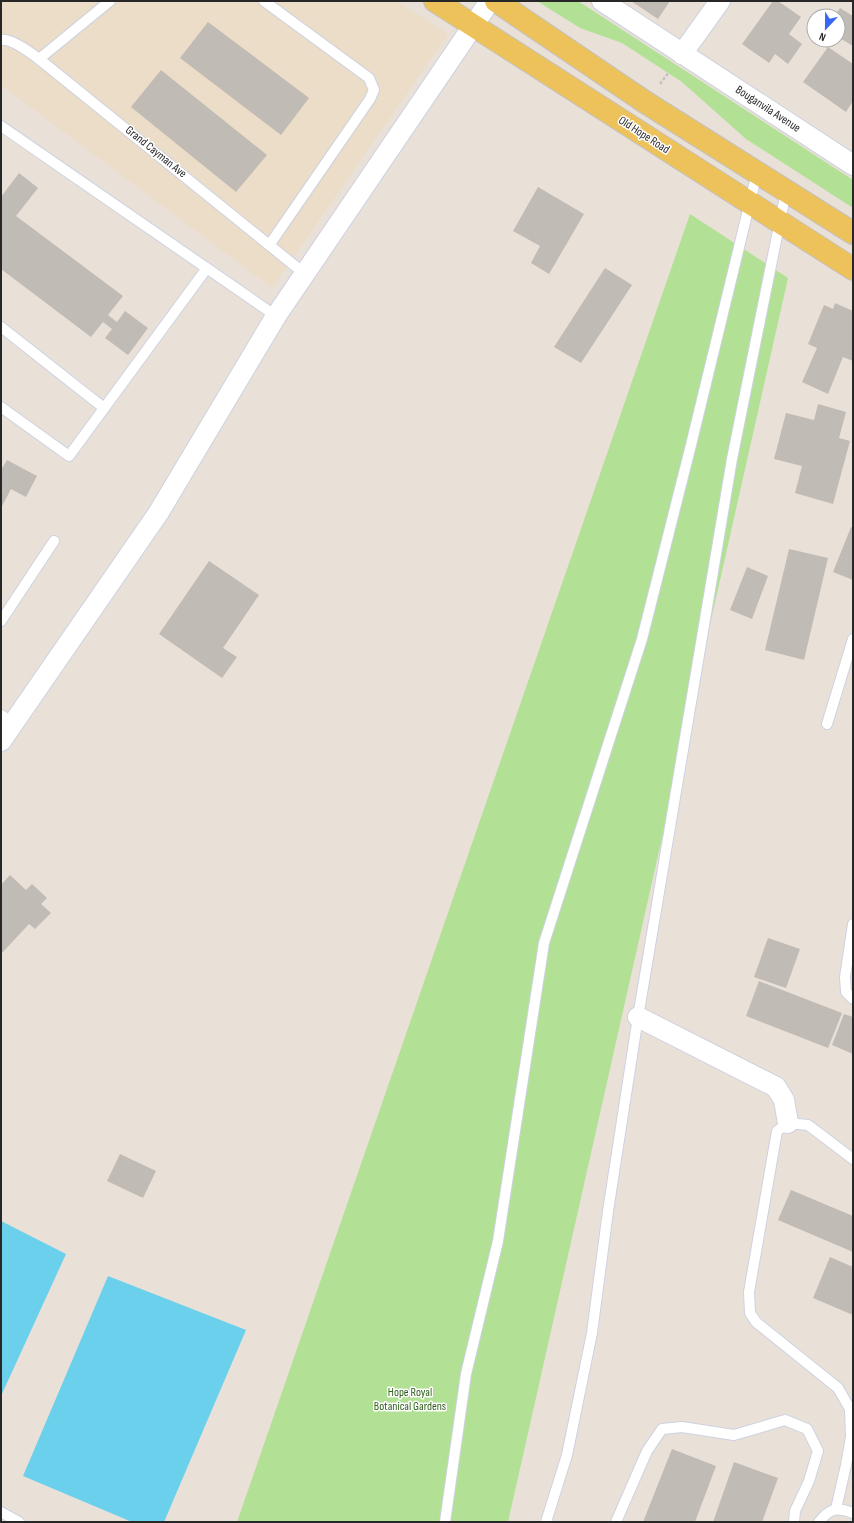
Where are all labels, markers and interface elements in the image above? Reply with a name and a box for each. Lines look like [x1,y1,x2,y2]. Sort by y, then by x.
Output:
north arrow [806,8,846,48]
text: N [817,30,828,44]
street label: Bouganvila Avenue [733,82,804,136]
street label: Old Hope Road [616,113,672,157]
street label: Grand Cayman Ave [122,123,190,181]
park label: Hope Royal Botanical Gardens [374,1385,446,1414]

